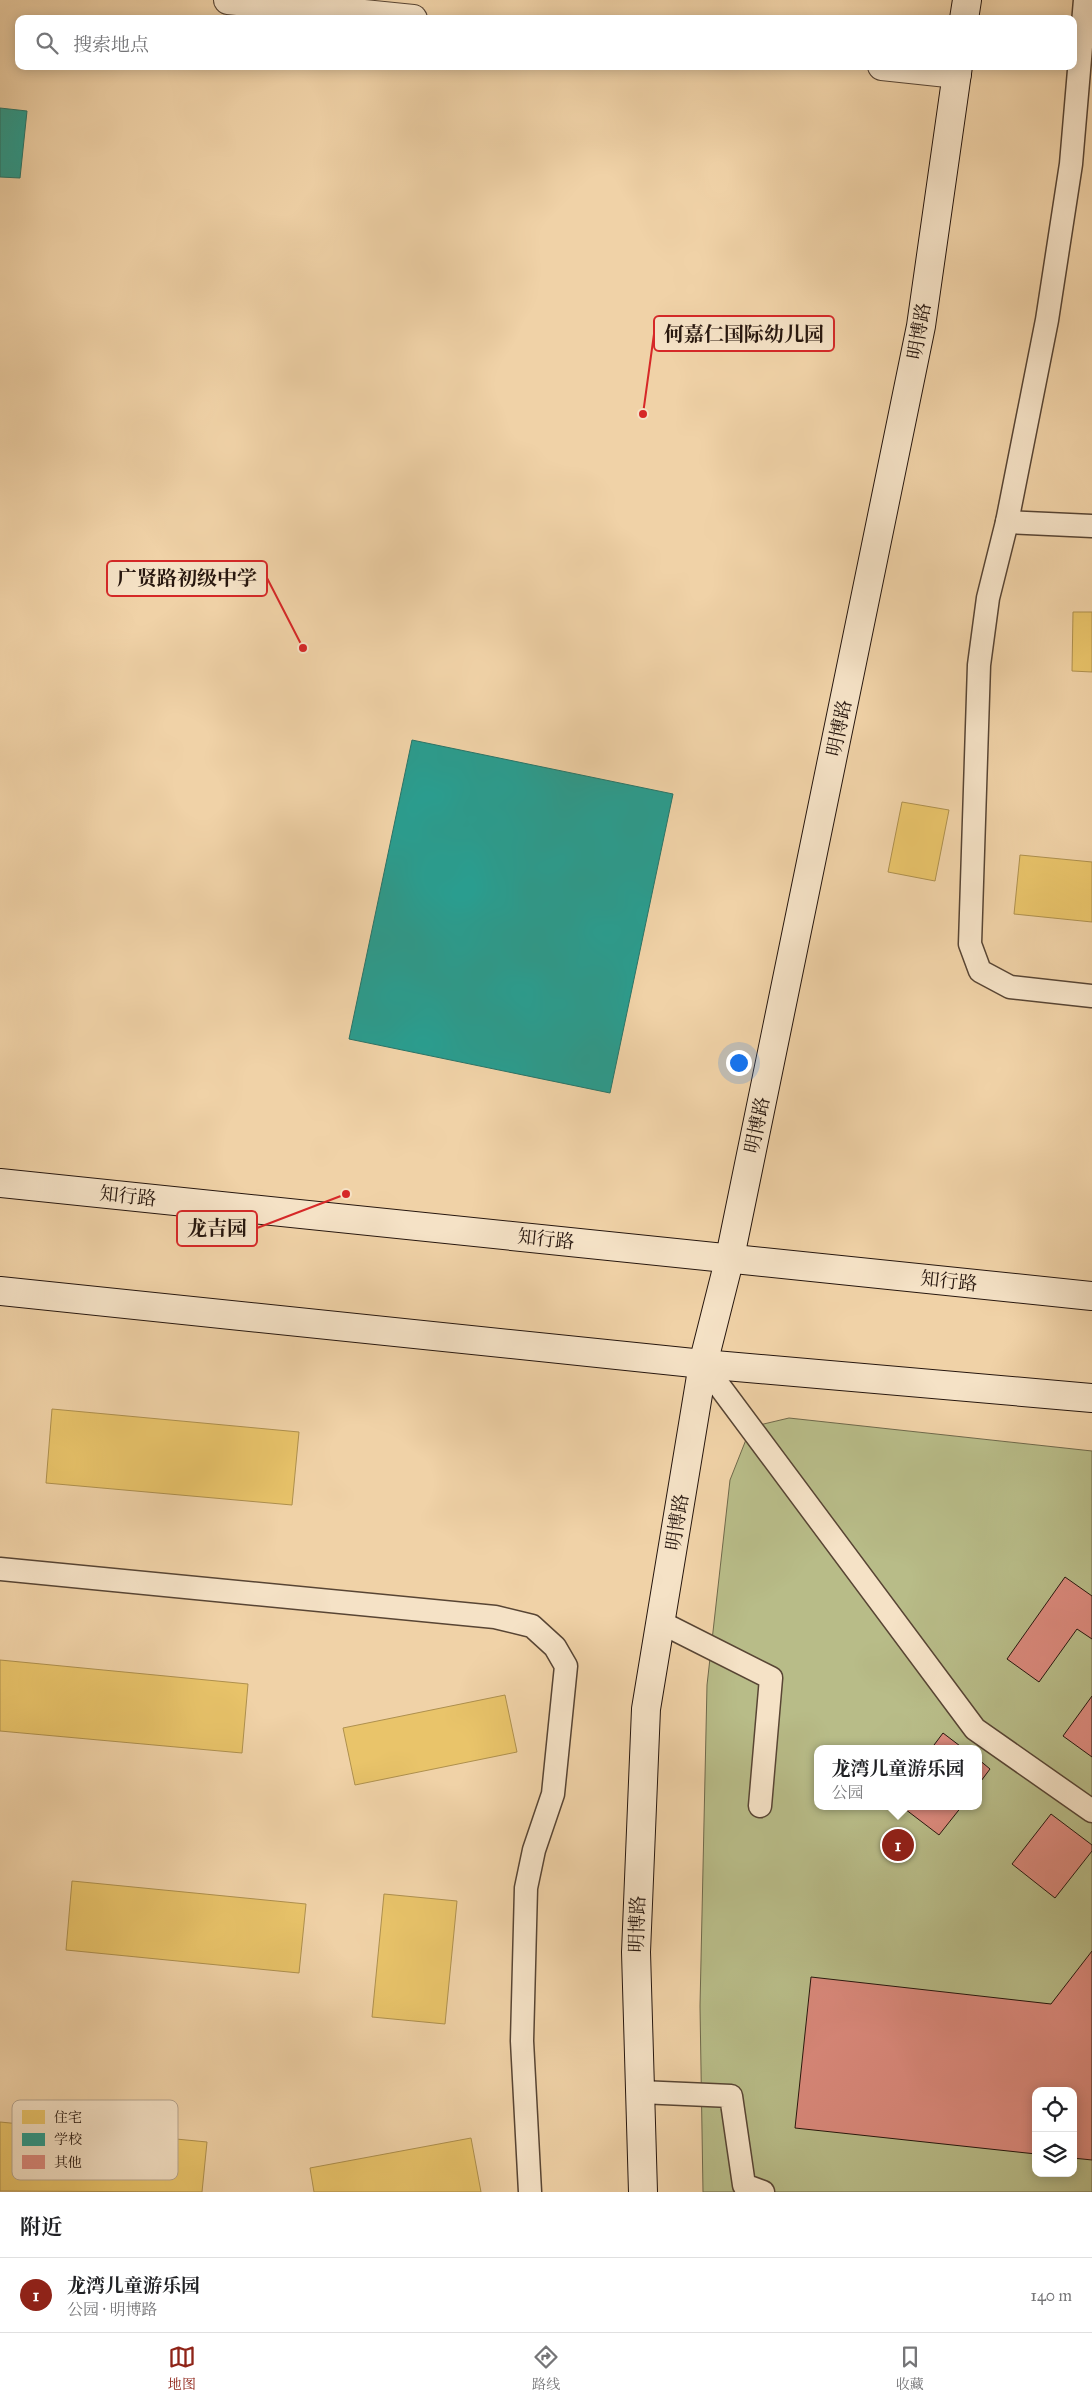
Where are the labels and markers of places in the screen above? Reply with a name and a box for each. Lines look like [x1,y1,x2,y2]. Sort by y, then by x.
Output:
callout: 何嘉仁国际幼儿园 [654,316,834,351]
callout: 广贤路初级中学 [107,561,267,596]
callout: 龙吉园 [177,1211,257,1246]
pin: 1 [882,1826,914,1864]

